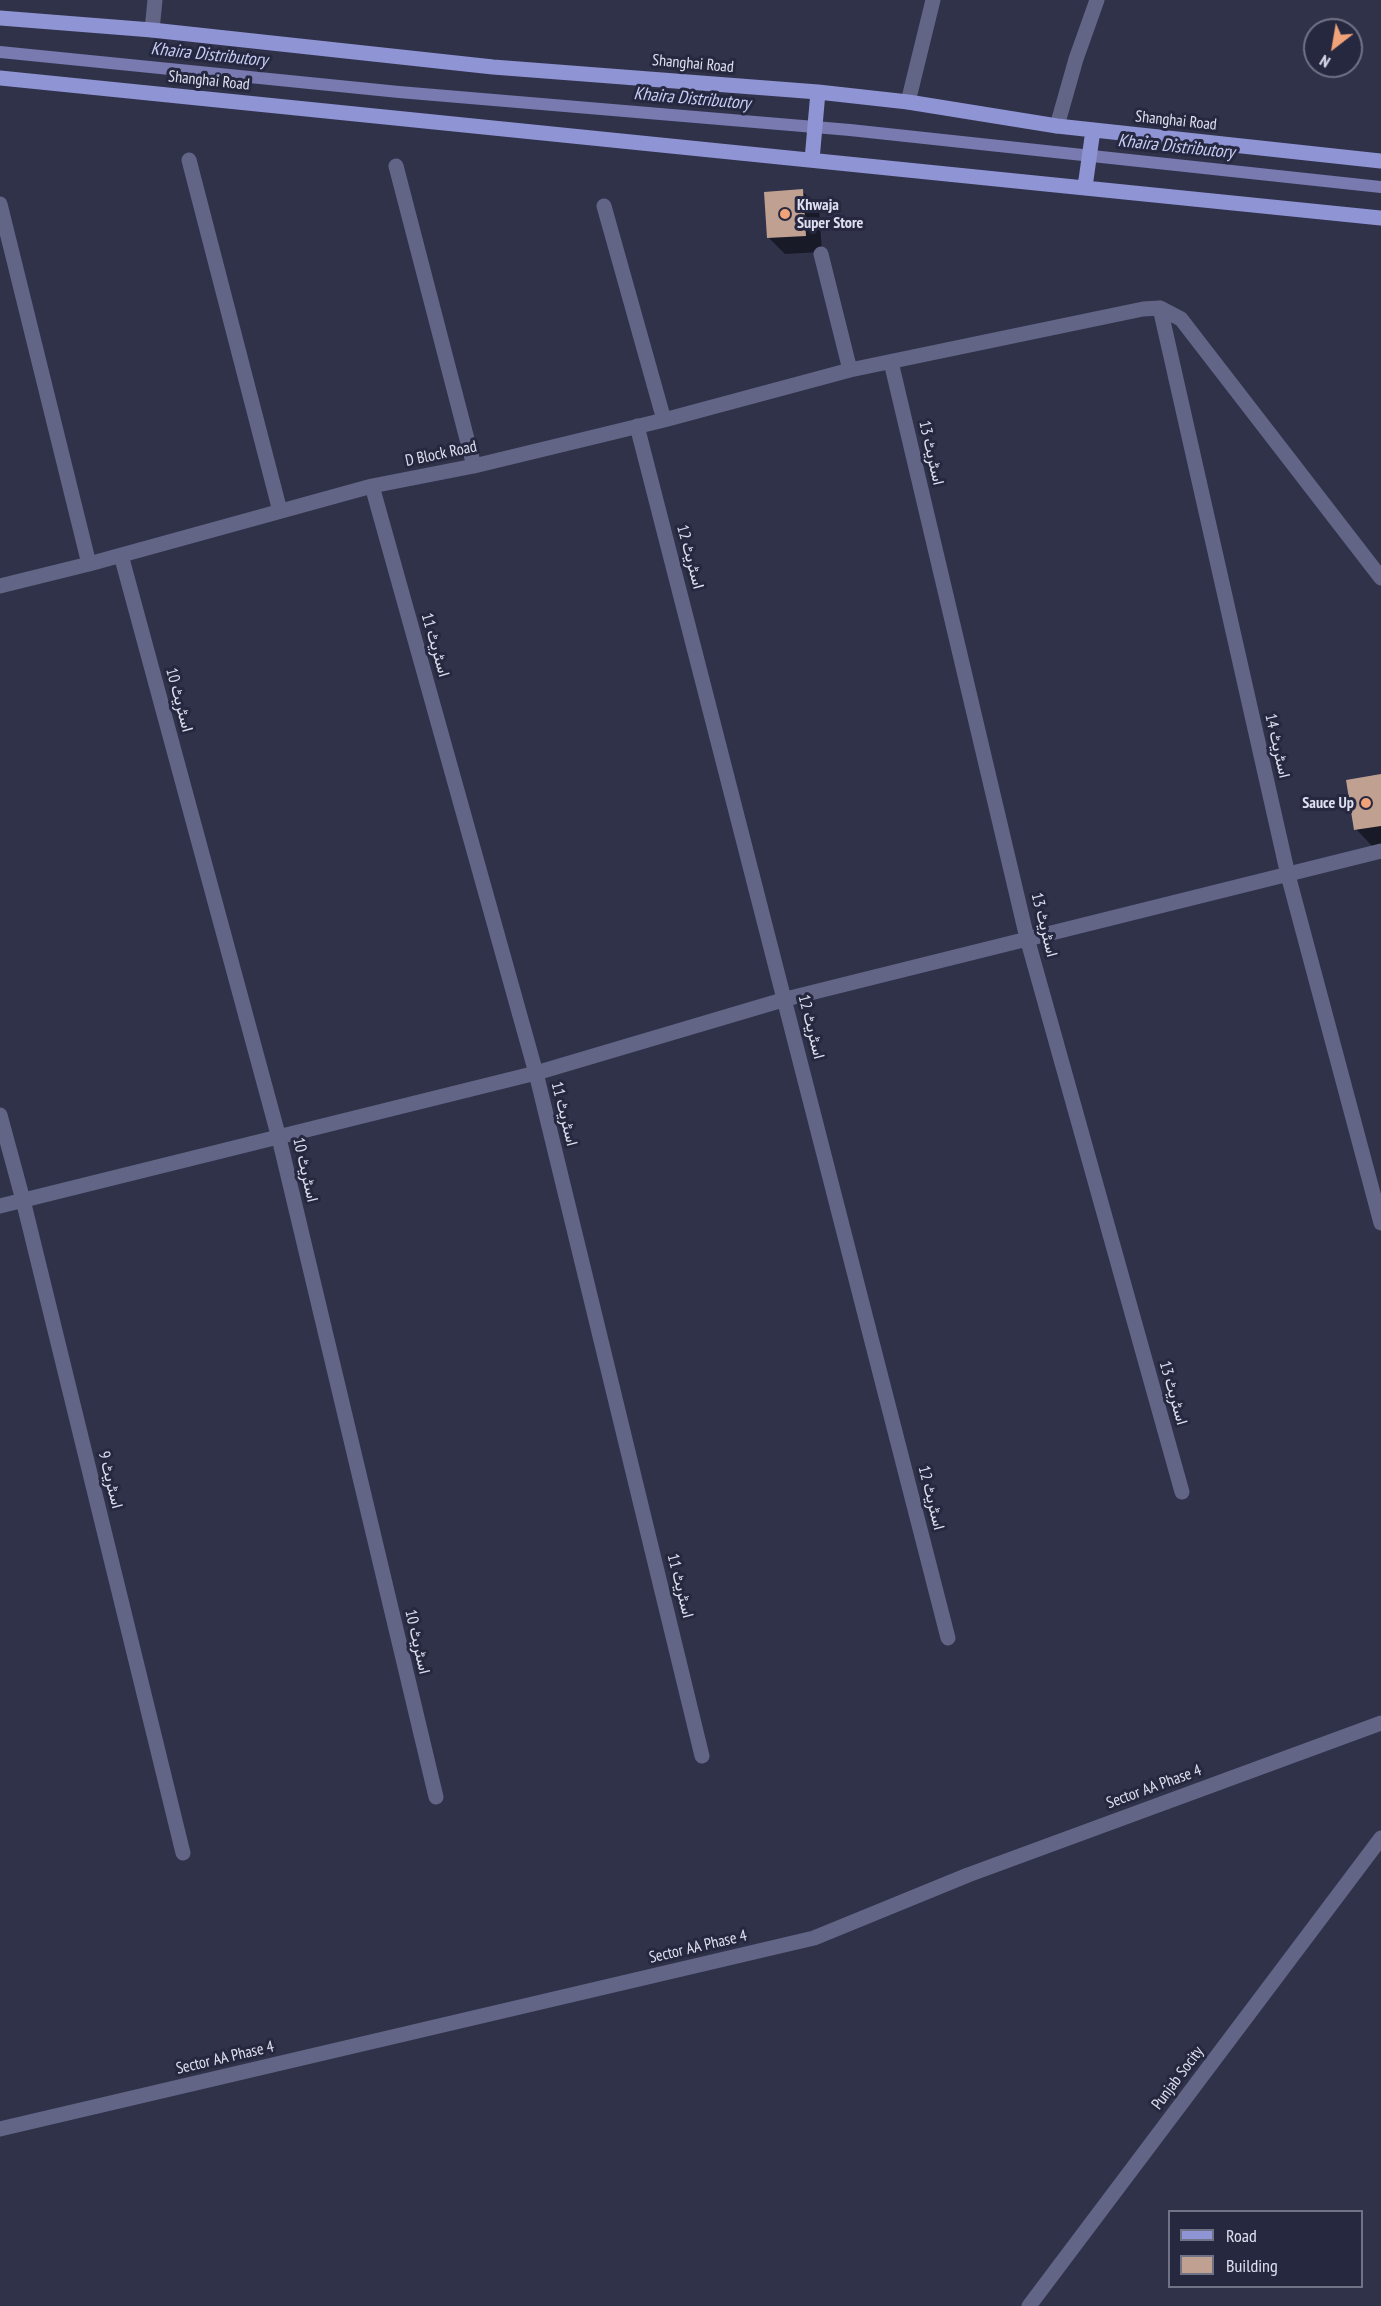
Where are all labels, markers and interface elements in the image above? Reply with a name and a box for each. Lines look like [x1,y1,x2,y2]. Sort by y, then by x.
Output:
north arrow [1303,18,1363,78]
water label: Khaira Distributory [150,38,268,72]
street label: Shanghai Road [651,51,735,77]
text: N [1316,51,1334,73]
street label: Shanghai Road [167,67,251,95]
water label: Khaira Distributory [633,83,751,115]
street label: Shanghai Road [1134,107,1218,135]
water label: Khaira Distributory [1117,130,1235,164]
place label: Khwaja Super Store [797,195,863,233]
marker: Khwaja Super Store [778,207,792,221]
street label: اسٹریٹ 13 [914,419,948,487]
street label: D Block Road [404,437,478,471]
street label: اسٹریٹ 12 [672,523,708,591]
street label: اسٹریٹ 11 [417,611,453,679]
street label: اسٹریٹ 10 [161,666,197,734]
street label: اسٹریٹ 14 [1260,712,1294,780]
place label: Sauce Up [1302,793,1354,813]
marker: Sauce Up [1359,796,1373,810]
street label: اسٹریٹ 13 [1027,891,1061,959]
street label: اسٹریٹ 12 [794,993,828,1061]
street label: اسٹریٹ 11 [547,1080,581,1148]
street label: اسٹریٹ 10 [288,1136,322,1204]
street label: اسٹریٹ 13 [1155,1359,1191,1427]
street label: اسٹریٹ 9 [94,1449,126,1511]
street label: اسٹریٹ 12 [914,1464,948,1532]
street label: اسٹریٹ 11 [663,1552,697,1620]
street label: اسٹریٹ 10 [400,1608,434,1676]
street label: Sector AA Phase 4 [1104,1761,1204,1813]
street label: Sector AA Phase 4 [647,1926,749,1968]
street label: Sector AA Phase 4 [174,2037,276,2079]
street label: Punjab Socity [1148,2043,1208,2113]
legend [1168,2210,1363,2288]
text: Road [1226,2224,1257,2247]
text: Building [1226,2254,1278,2277]

